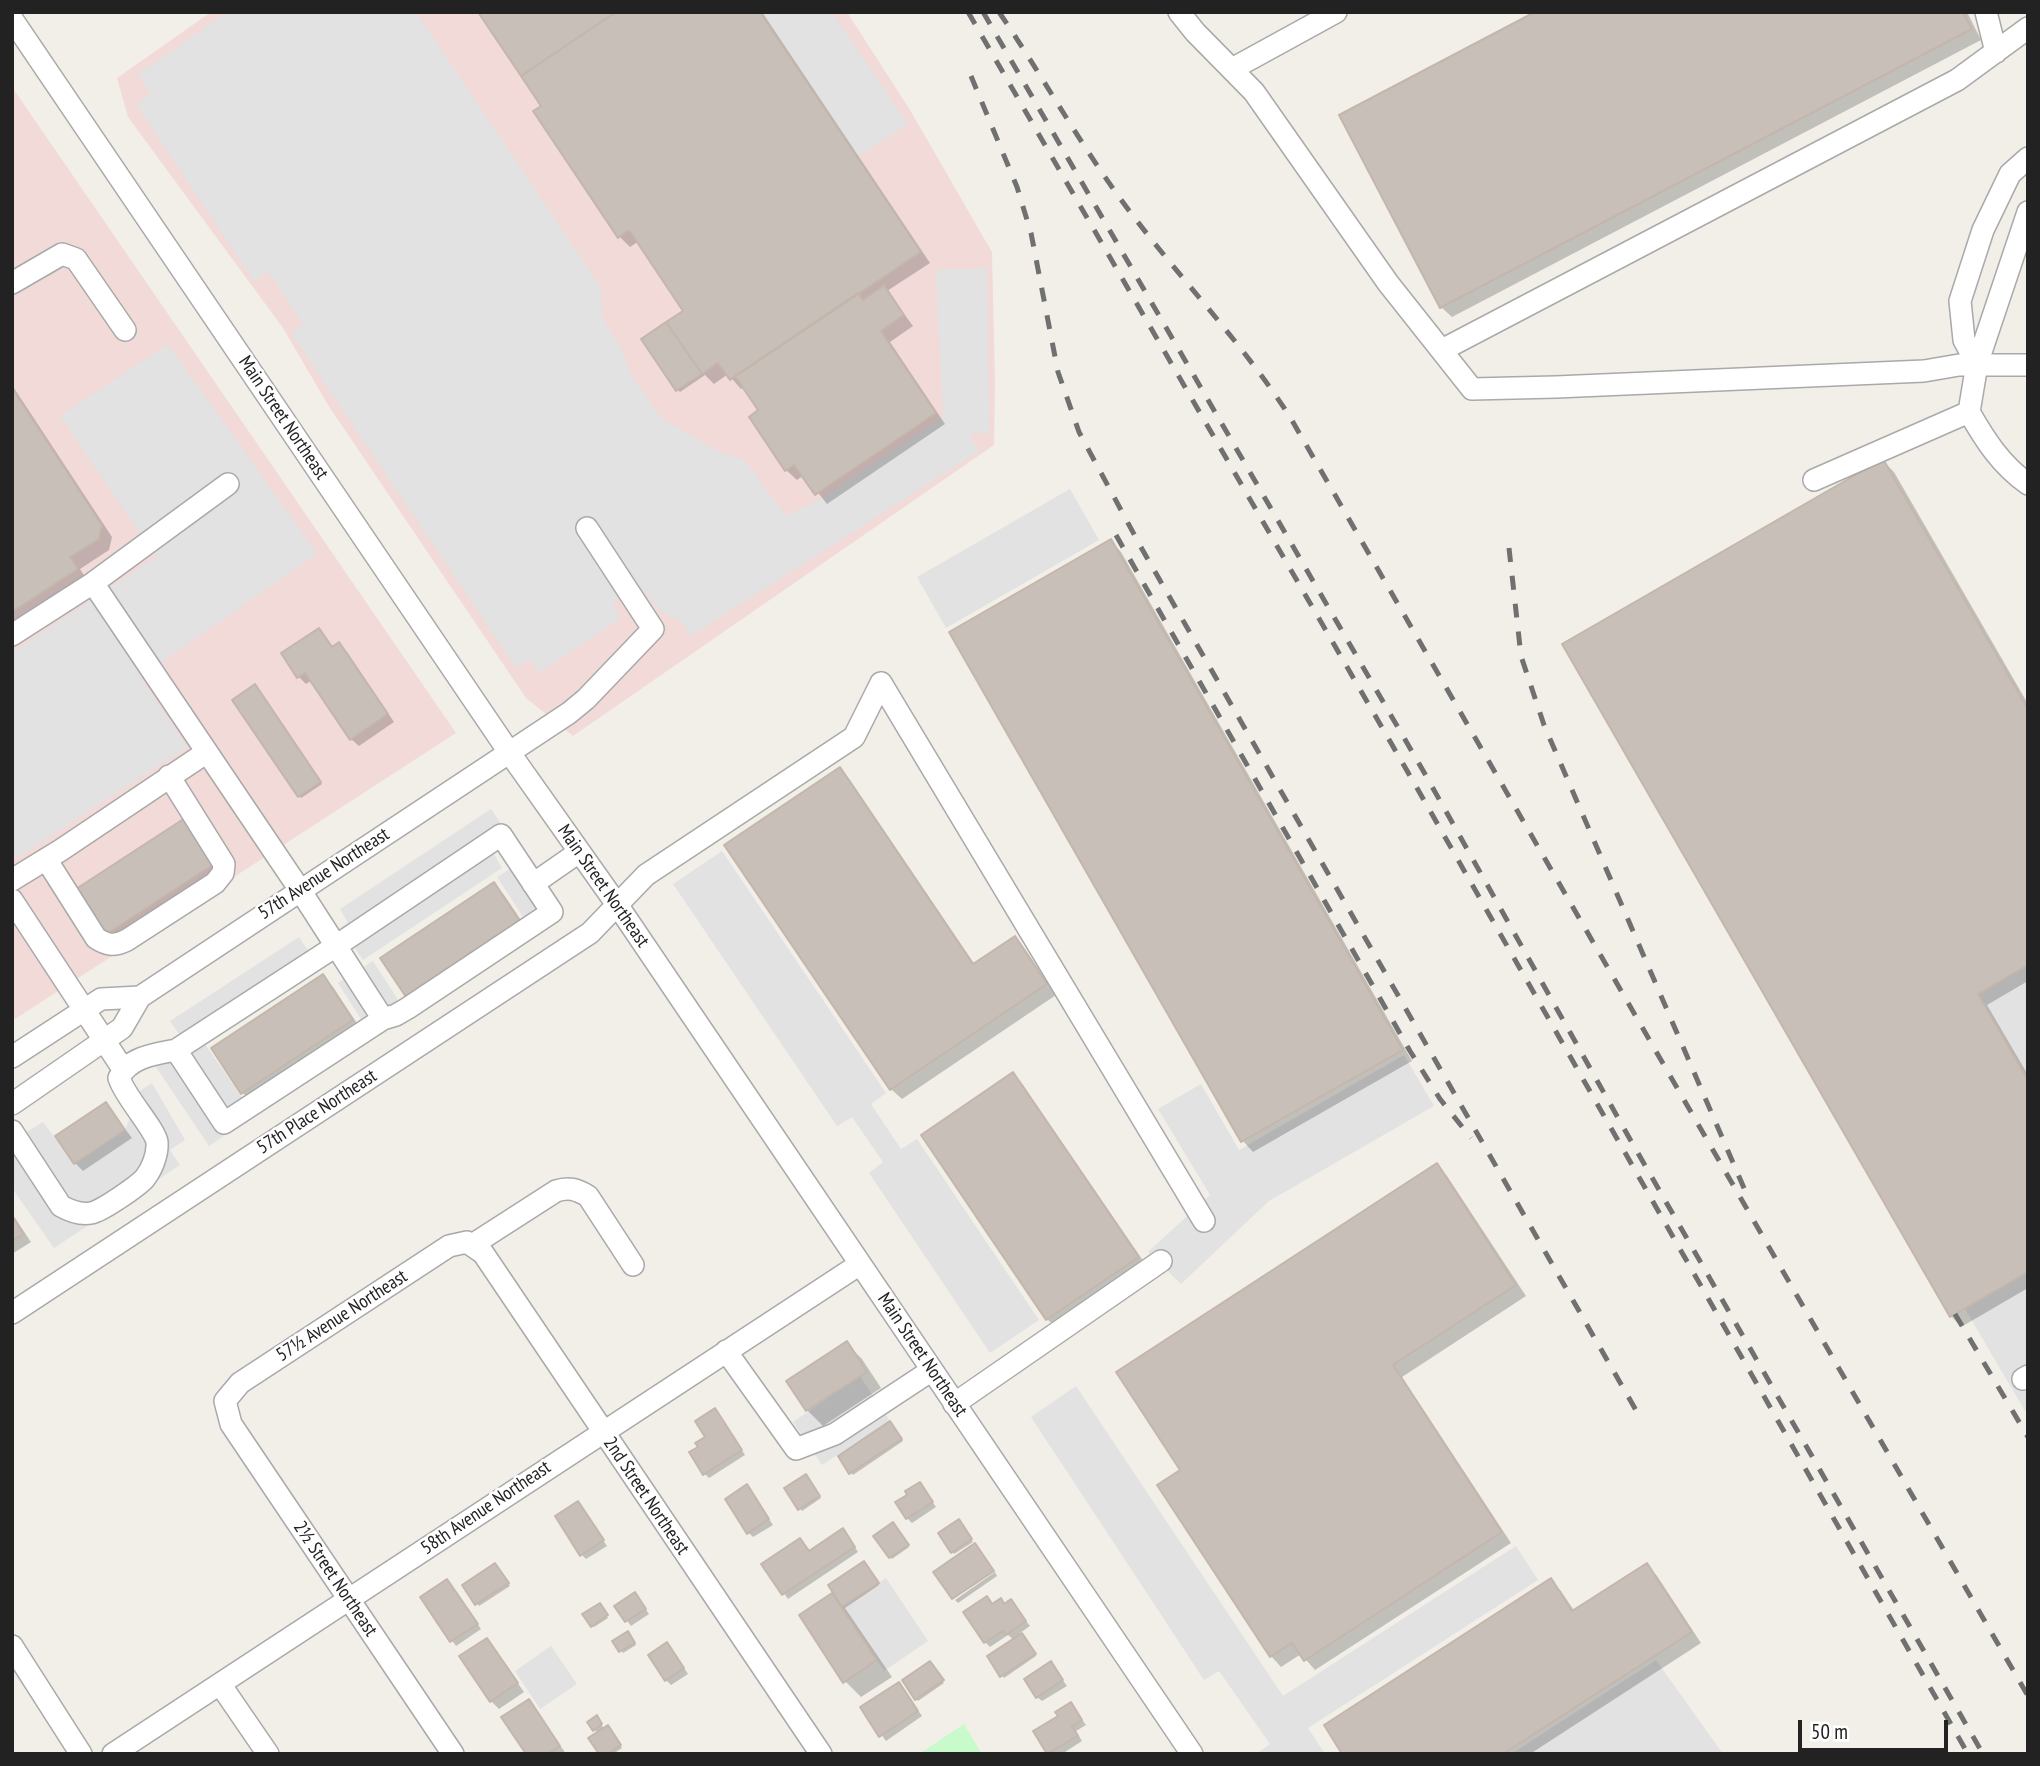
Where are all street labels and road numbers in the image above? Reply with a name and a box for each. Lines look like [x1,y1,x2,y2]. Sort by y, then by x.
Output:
street label: Main Street Northeast [233,352,333,484]
street label: Main Street Northeast [552,820,654,952]
street label: 57th Avenue Northeast [254,823,394,925]
street label: 57th Place Northeast [253,1065,381,1159]
street label: 57½ Avenue Northeast [272,1265,412,1367]
street label: Main Street Northeast [872,1289,972,1421]
street label: 2nd Street Northeast [598,1433,694,1559]
street label: 58th Avenue Northeast [417,1456,555,1560]
street label: 2½ Street Northeast [288,1517,382,1641]

